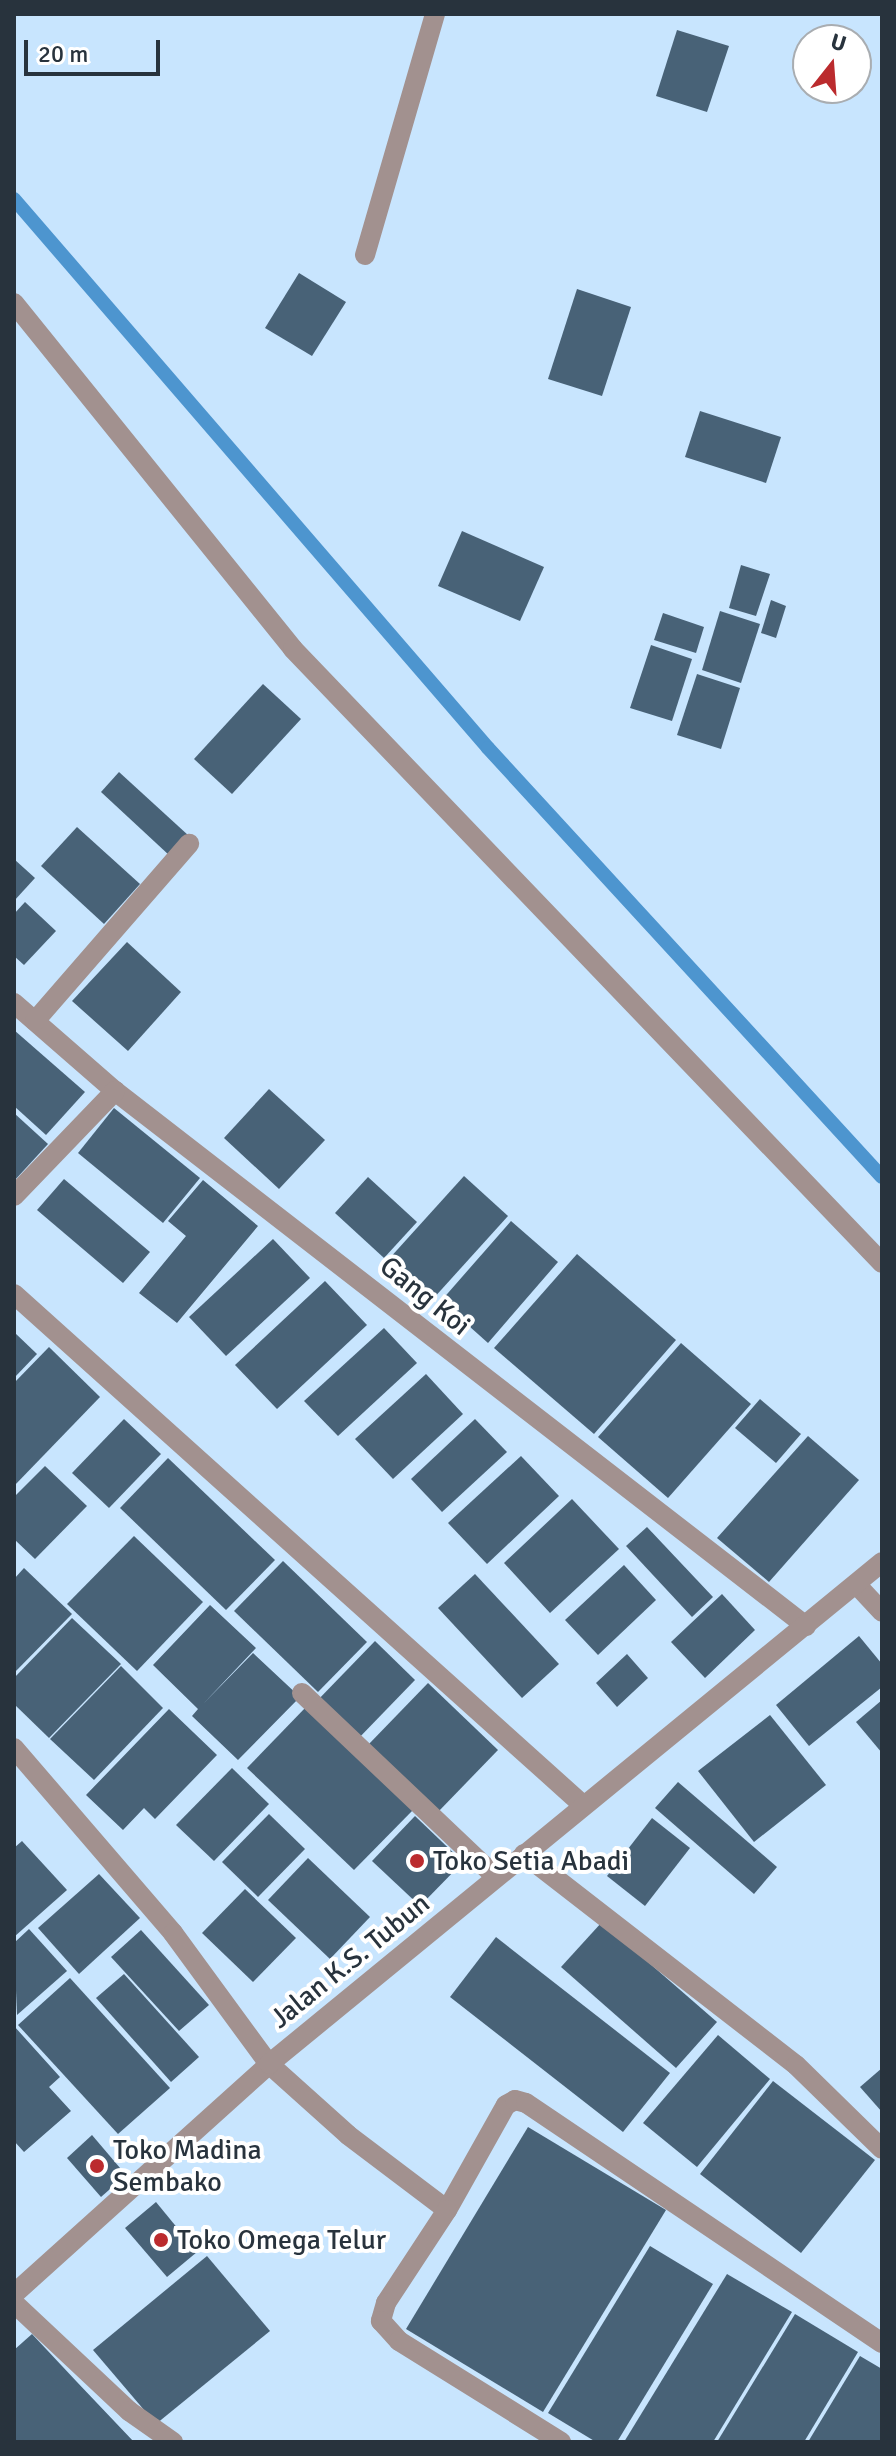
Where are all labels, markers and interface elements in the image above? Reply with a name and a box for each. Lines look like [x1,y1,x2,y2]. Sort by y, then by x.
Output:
scale bar [28,24,164,74]
north arrow [792,24,872,104]
text: U [828,27,850,58]
text: 20 m [38,39,88,69]
street label: Gang Koi [373,1249,477,1343]
place label: Toko Setia Abadi [433,1844,629,1878]
marker: Toko Setia Abadi [408,1852,426,1870]
street label: Jalan K.S. Tubun [264,1887,436,2035]
place label: Toko Madina Sembako [113,2133,262,2199]
marker: Toko Madina Sembako [88,2157,106,2175]
place label: Toko Omega Telur [177,2223,386,2257]
marker: Toko Omega Telur [152,2231,170,2249]

